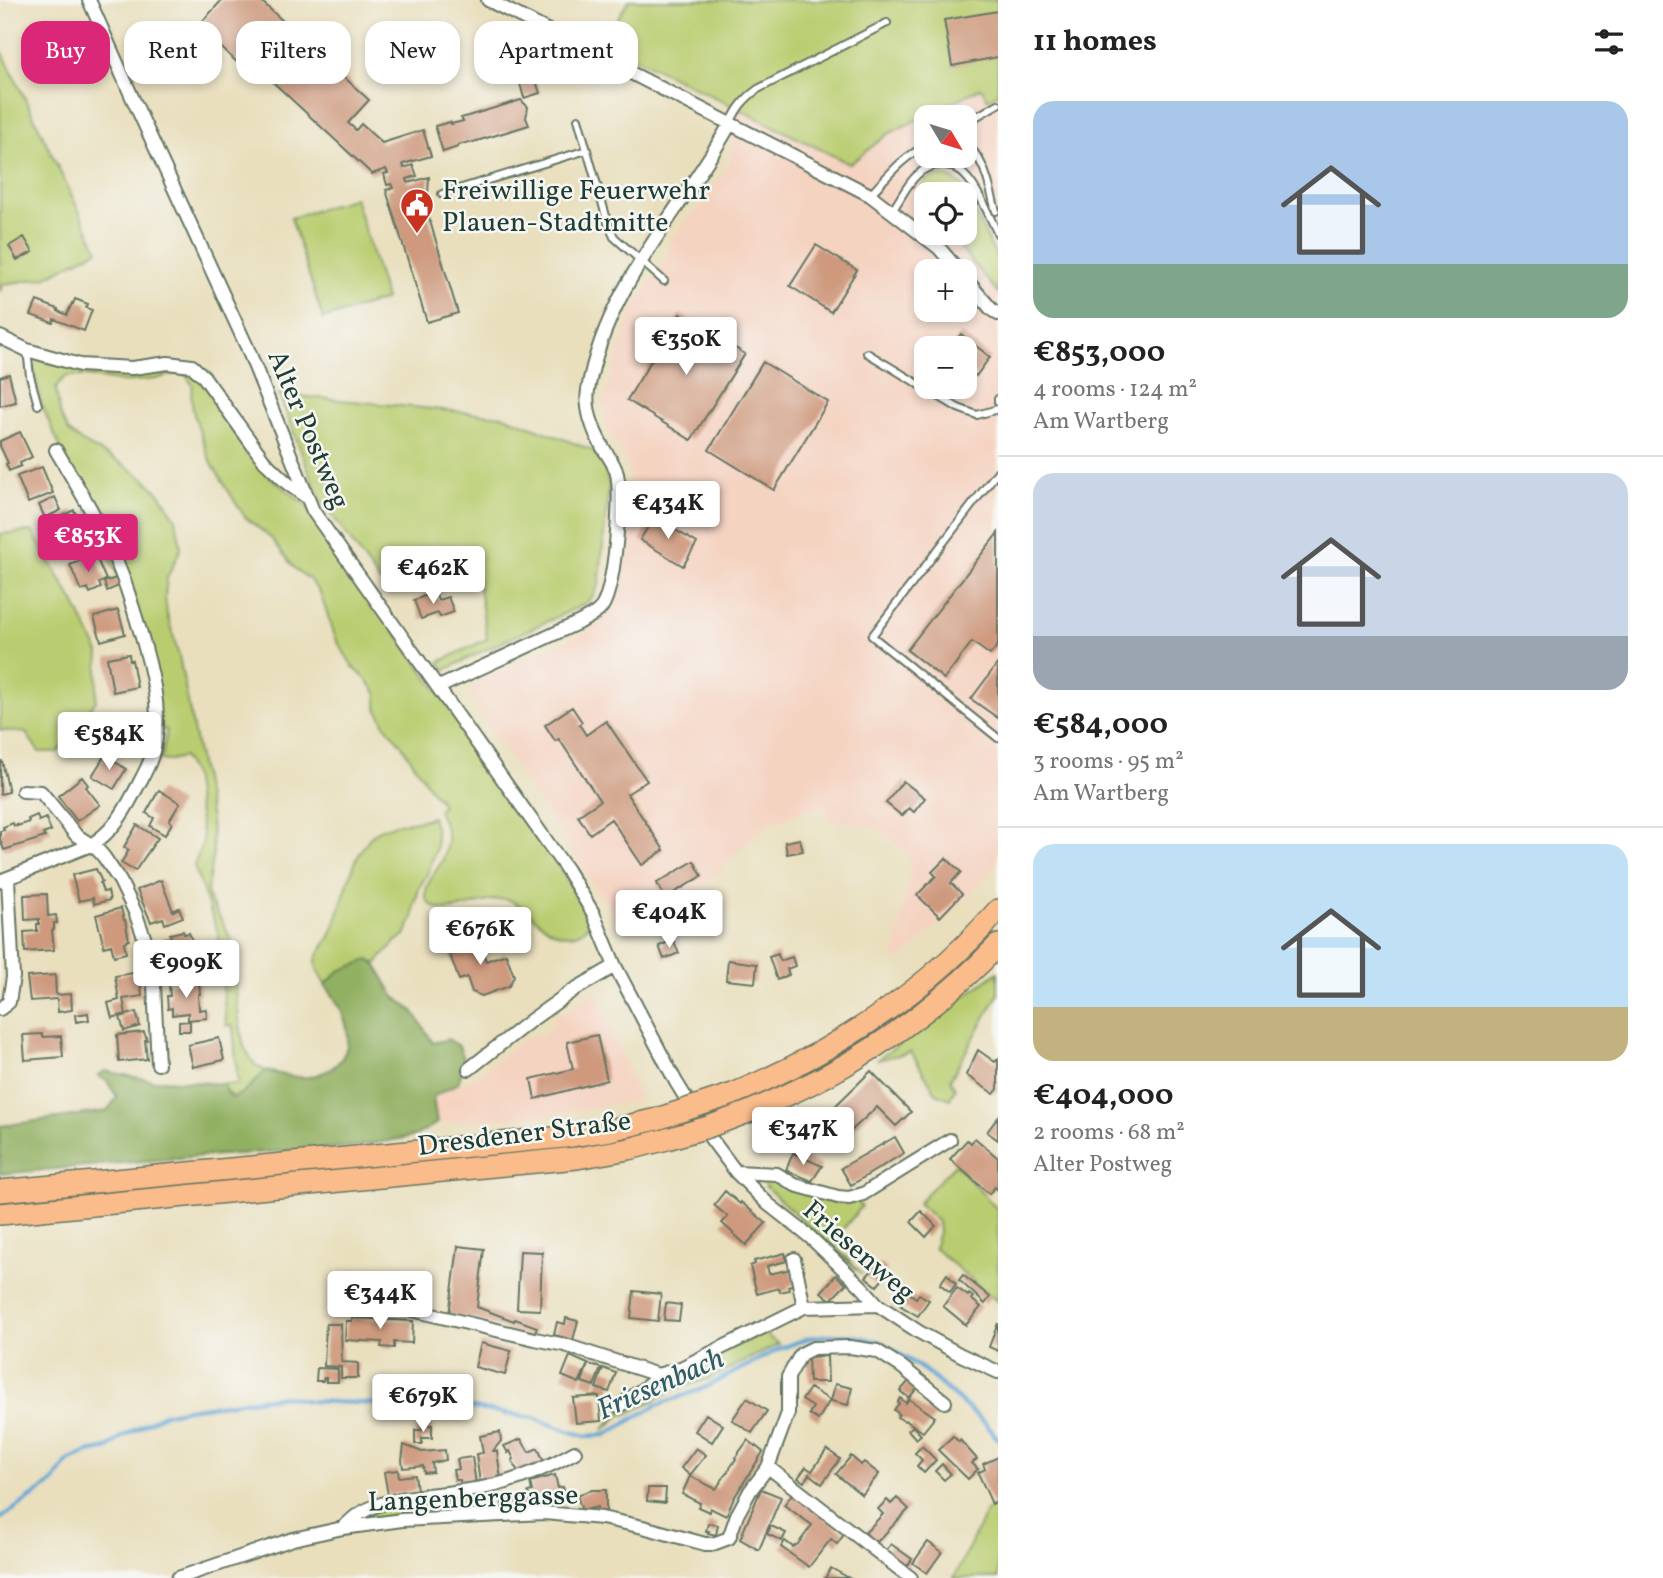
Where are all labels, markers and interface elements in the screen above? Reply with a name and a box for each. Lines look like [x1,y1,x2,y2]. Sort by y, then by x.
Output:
chip: Buy [21,21,110,84]
chip: Rent [124,21,222,84]
chip: Filters [236,21,351,84]
chip: New [365,21,460,84]
chip: Apartment [474,21,638,84]
text: 11 homes [1033,21,1157,63]
icon: filters [1590,23,1628,61]
north arrow [914,105,976,168]
map controls [914,105,977,399]
icon: home [1268,147,1394,273]
place label: Freiwillige Feuerwehr Plauen-Stadtmitte [442,172,710,243]
button: locate [914,182,977,245]
public building icon: Freiwillige Feuerwehr Plauen-Stadtmitte [398,186,436,235]
button: + [914,259,977,322]
pin: €350K [637,318,735,377]
text: €350K [651,324,721,356]
text: €853,000 [1033,332,1165,374]
button: − [914,336,977,399]
street label: Alter Postweg [257,344,359,516]
text: 4 rooms · 124 m² [1033,374,1197,406]
text: Am Wartberg [1033,406,1169,438]
pin: €434K [619,482,717,541]
text: €434K [632,488,704,520]
pin: €853K [39,514,137,574]
icon: home [1268,519,1394,645]
text: €853K [54,521,122,553]
pin: €462K [384,546,482,606]
text: €462K [397,553,469,585]
text: €584,000 [1033,704,1168,746]
pin: €584K [60,712,158,772]
text: €584K [74,719,144,751]
text: 3 rooms · 95 m² [1033,746,1184,778]
text: Am Wartberg [1033,778,1169,810]
pin: €404K [620,890,718,950]
icon: home [1268,890,1394,1016]
text: €404K [632,897,706,929]
pin: €676K [431,908,529,967]
text: €676K [445,914,515,946]
pin: €909K [137,940,235,1000]
text: €909K [149,947,223,979]
text: €404,000 [1033,1075,1174,1117]
street label: Dresdener Straße [415,1102,633,1167]
pin: €347K [754,1108,852,1167]
text: €347K [768,1114,838,1146]
text: 2 rooms · 68 m² [1033,1117,1185,1149]
text: Alter Postweg [1033,1149,1172,1181]
street label: Friesenweg [793,1192,923,1312]
pin: €344K [331,1272,429,1331]
text: €344K [343,1278,417,1310]
water label: Friesenbach [590,1338,731,1432]
pin: €679K [374,1374,472,1434]
text: €679K [388,1381,458,1413]
street label: Langenberggasse [367,1476,579,1523]

